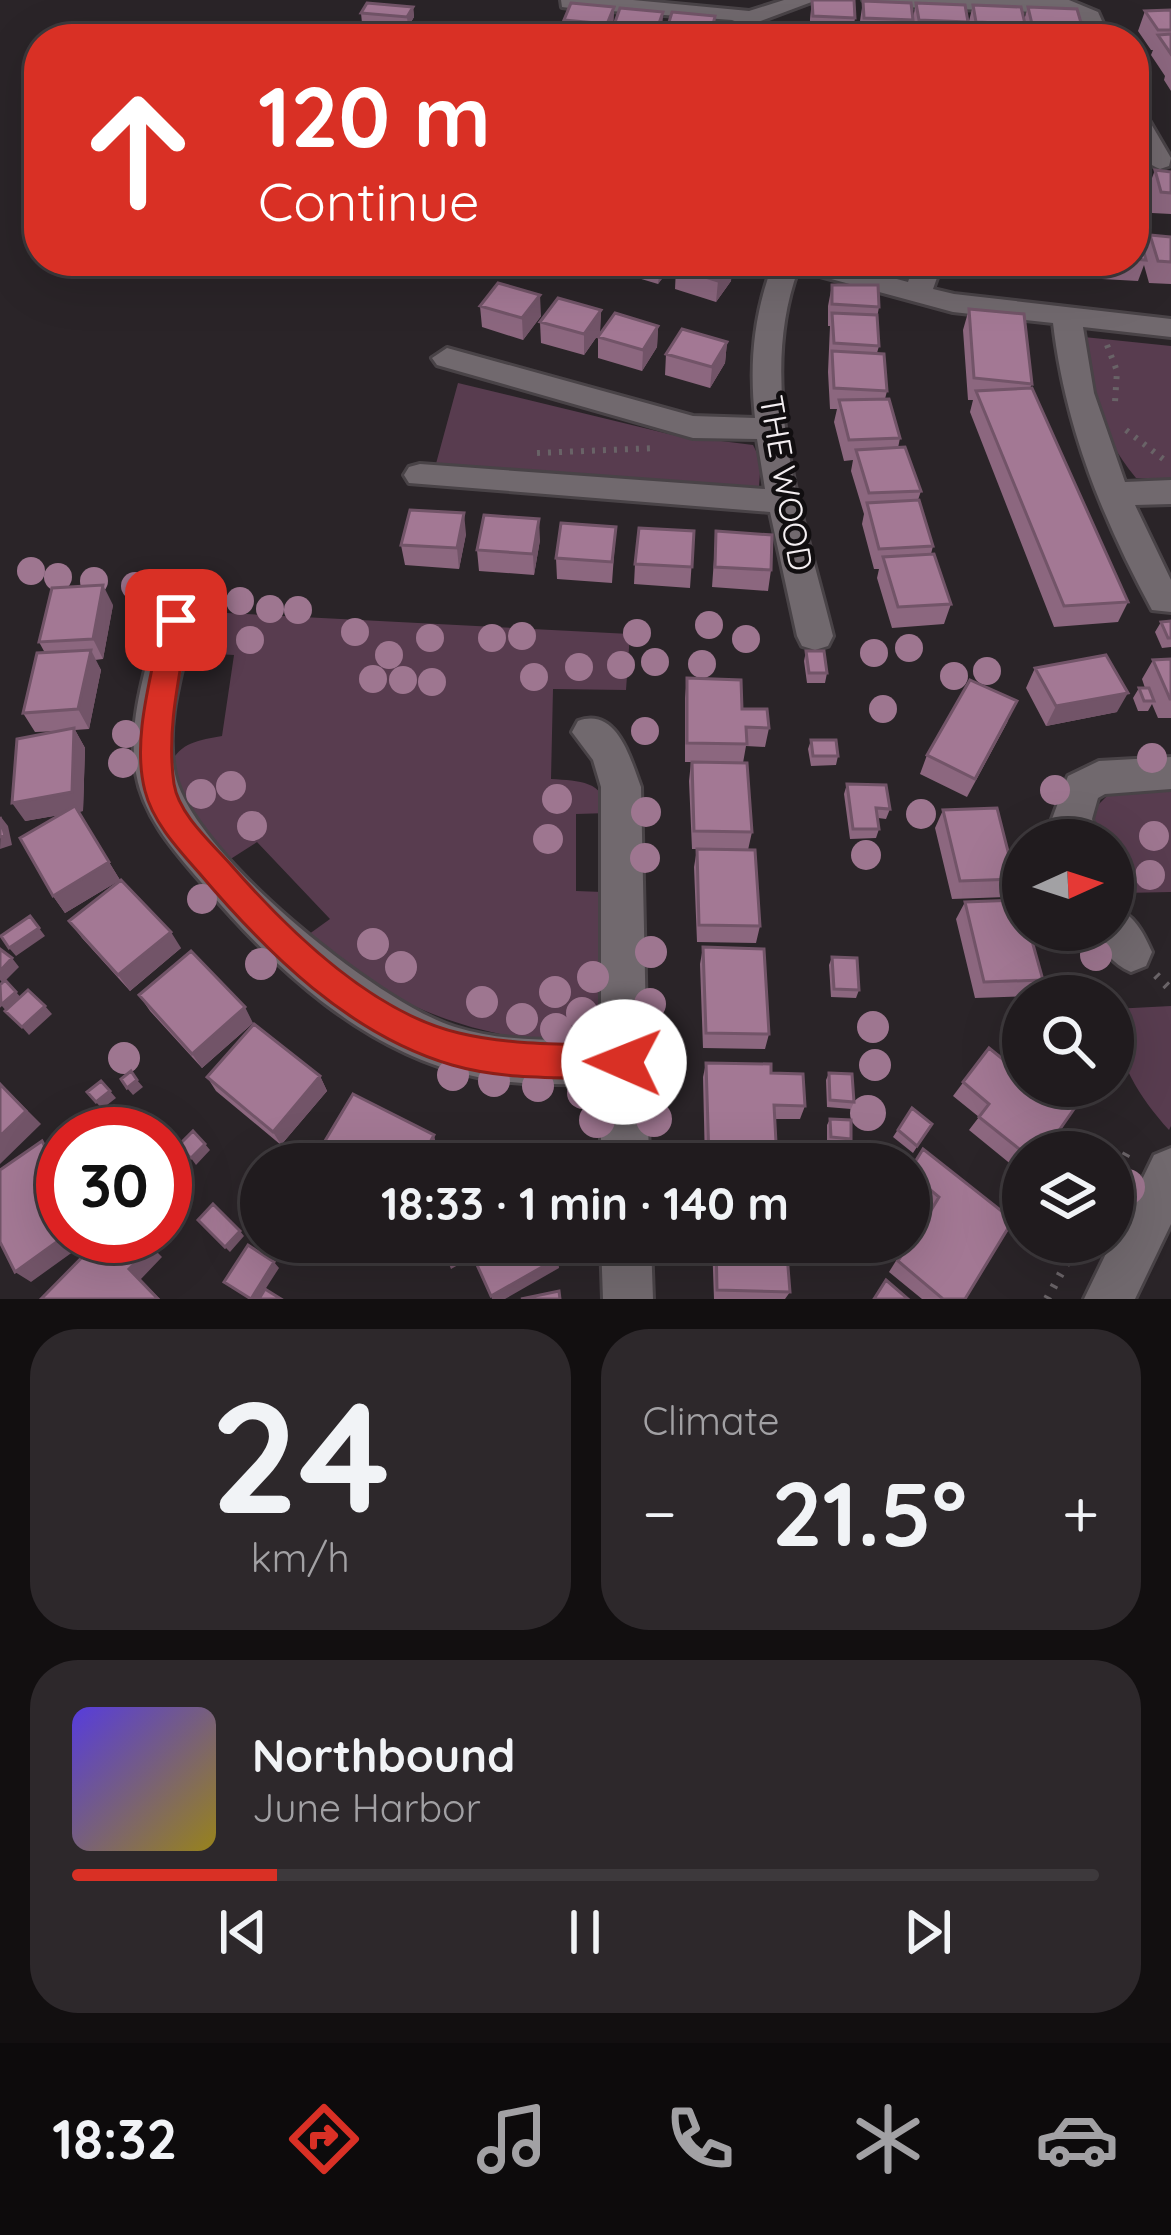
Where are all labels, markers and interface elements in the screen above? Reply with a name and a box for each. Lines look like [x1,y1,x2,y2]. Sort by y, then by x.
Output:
text: 120 m [258,63,491,168]
icon: ahead [60,72,216,228]
text: Continue [258,167,479,235]
street label: THE WOOD [751,392,823,574]
pin [125,569,227,671]
icon: arrive [143,587,209,653]
north arrow [1002,819,1134,951]
map controls [1002,819,1134,1263]
button: search [1002,975,1134,1107]
position arrow [561,999,687,1125]
speed limit sign: 30 [36,1107,192,1263]
button: layers [1002,1131,1134,1263]
text: 18:33 · 1 min · 140 m [381,1175,789,1231]
text: 24 [210,1357,391,1552]
text: Climate [643,1396,780,1445]
text: 21.5° [771,1456,967,1569]
text: − [643,1471,677,1554]
text: + [1062,1471,1099,1554]
text: km/h [251,1533,350,1582]
text: Northbound [252,1727,515,1783]
text: June Harbor [252,1783,481,1832]
icon: previous [210,1899,276,1965]
icon: pause [552,1899,618,1965]
icon: next [895,1899,961,1965]
icon: directions [282,2097,366,2181]
icon: music [470,2097,554,2181]
icon: phone [658,2097,742,2181]
icon: climate [846,2097,930,2181]
icon: car [1035,2097,1119,2181]
text: 18:32 [52,2105,177,2173]

